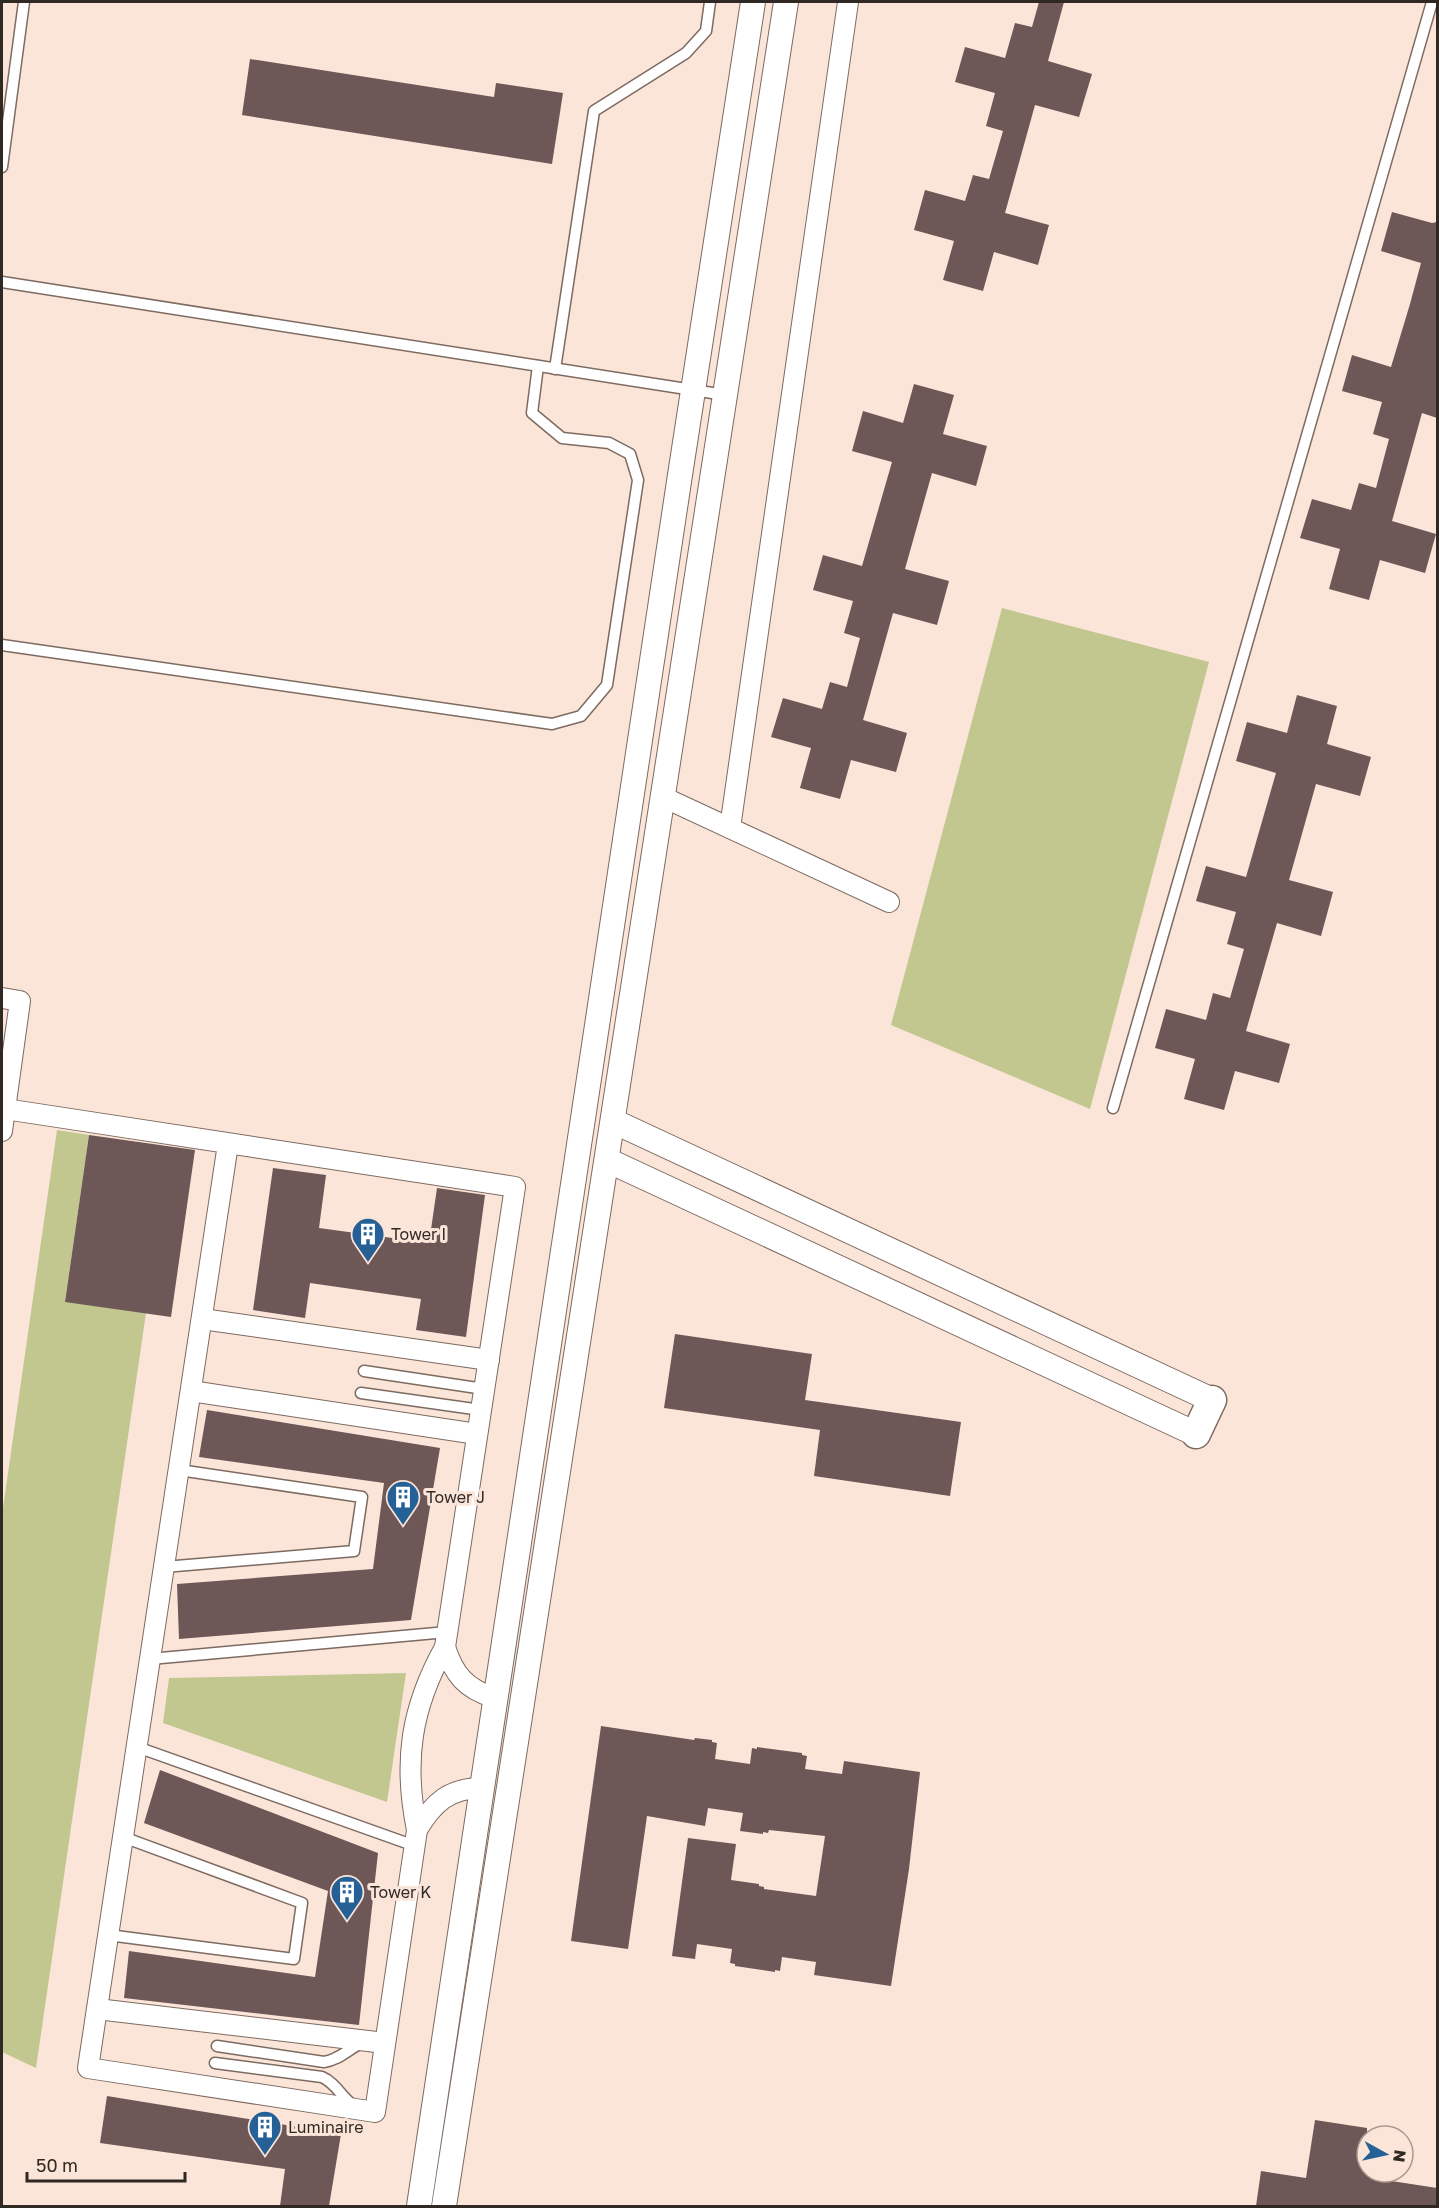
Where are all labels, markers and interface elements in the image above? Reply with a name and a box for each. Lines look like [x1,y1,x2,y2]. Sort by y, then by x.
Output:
building icon: Tower I [350,1216,386,1263]
place label: Tower I [391,1224,446,1244]
building icon: Tower J [385,1479,421,1526]
place label: Tower J [426,1487,485,1507]
building icon: Tower K [329,1874,365,1921]
place label: Tower K [370,1882,431,1902]
building icon: Luminaire [247,2109,283,2156]
place label: Luminaire [288,2117,363,2137]
north arrow [1355,2124,1415,2184]
scale bar [27,2145,184,2183]
text: N [1389,2149,1411,2164]
text: 50 m [36,2154,78,2176]

